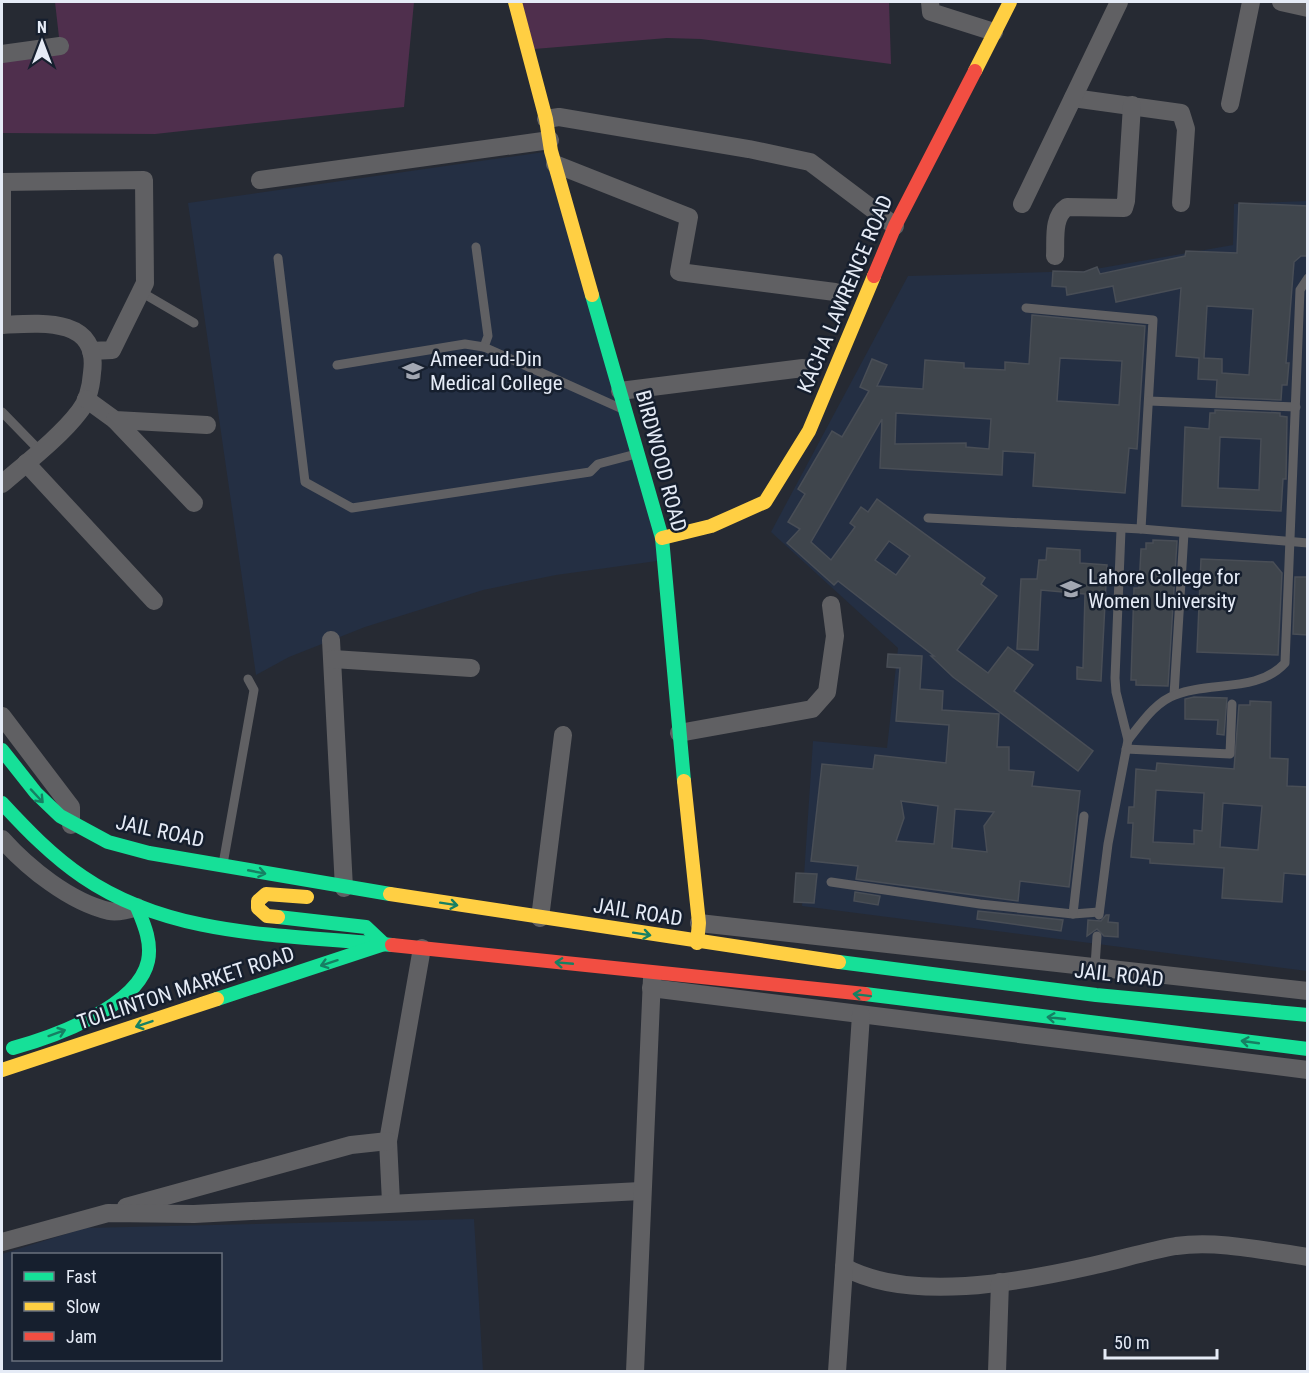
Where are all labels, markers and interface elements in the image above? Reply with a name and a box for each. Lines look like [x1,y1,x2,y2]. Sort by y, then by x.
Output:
north arrow [12,12,72,72]
text: N [37,18,47,37]
street label: KACHA LAWRENCE ROAD [792,192,898,396]
place label: Ameer-ud-Din Medical College [430,347,563,395]
school or university icon: Ameer-ud-Din Medical College [401,359,425,383]
street label: BIRDWOOD ROAD [631,388,691,534]
place label: Lahore College for Women University [1088,565,1240,613]
school or university icon: Lahore College for Women University [1059,577,1083,601]
one-way arrow [30,788,44,803]
street label: JAIL ROAD [114,810,206,852]
one-way arrow [247,867,266,878]
street label: JAIL ROAD [592,893,684,931]
one-way arrow [439,899,459,910]
one-way arrow [631,929,651,940]
street label: TOLLINTON MARKET ROAD [74,942,298,1034]
one-way arrow [555,957,574,968]
one-way arrow [320,958,339,969]
street label: JAIL ROAD [1073,958,1165,992]
one-way arrow [853,989,873,1000]
one-way arrow [1047,1012,1066,1023]
one-way arrow [135,1020,154,1031]
one-way arrow [47,1027,66,1038]
one-way arrow [1240,1036,1260,1047]
legend [12,1253,222,1361]
text: Fast [66,1266,97,1287]
text: Slow [66,1296,101,1317]
scale bar [1105,1322,1218,1360]
text: Jam [66,1326,97,1347]
text: 50 m [1114,1332,1149,1353]

